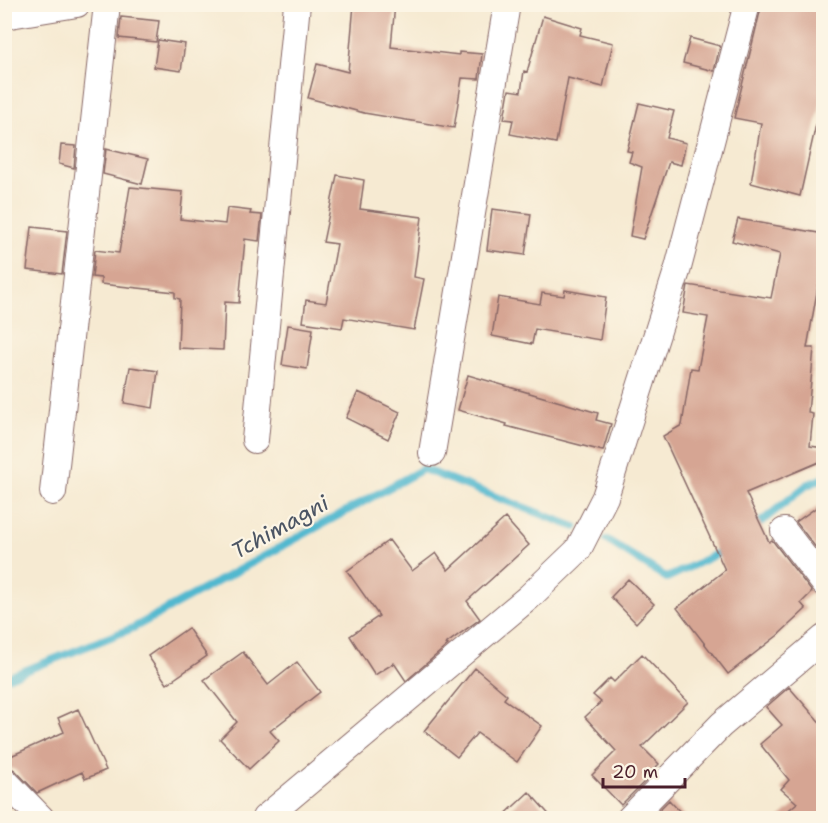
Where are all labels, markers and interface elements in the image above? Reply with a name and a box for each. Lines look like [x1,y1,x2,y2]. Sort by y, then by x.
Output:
water label: Tchimagni [226,488,334,566]
scale bar [603,751,686,789]
text: 20 m [612,760,658,784]

